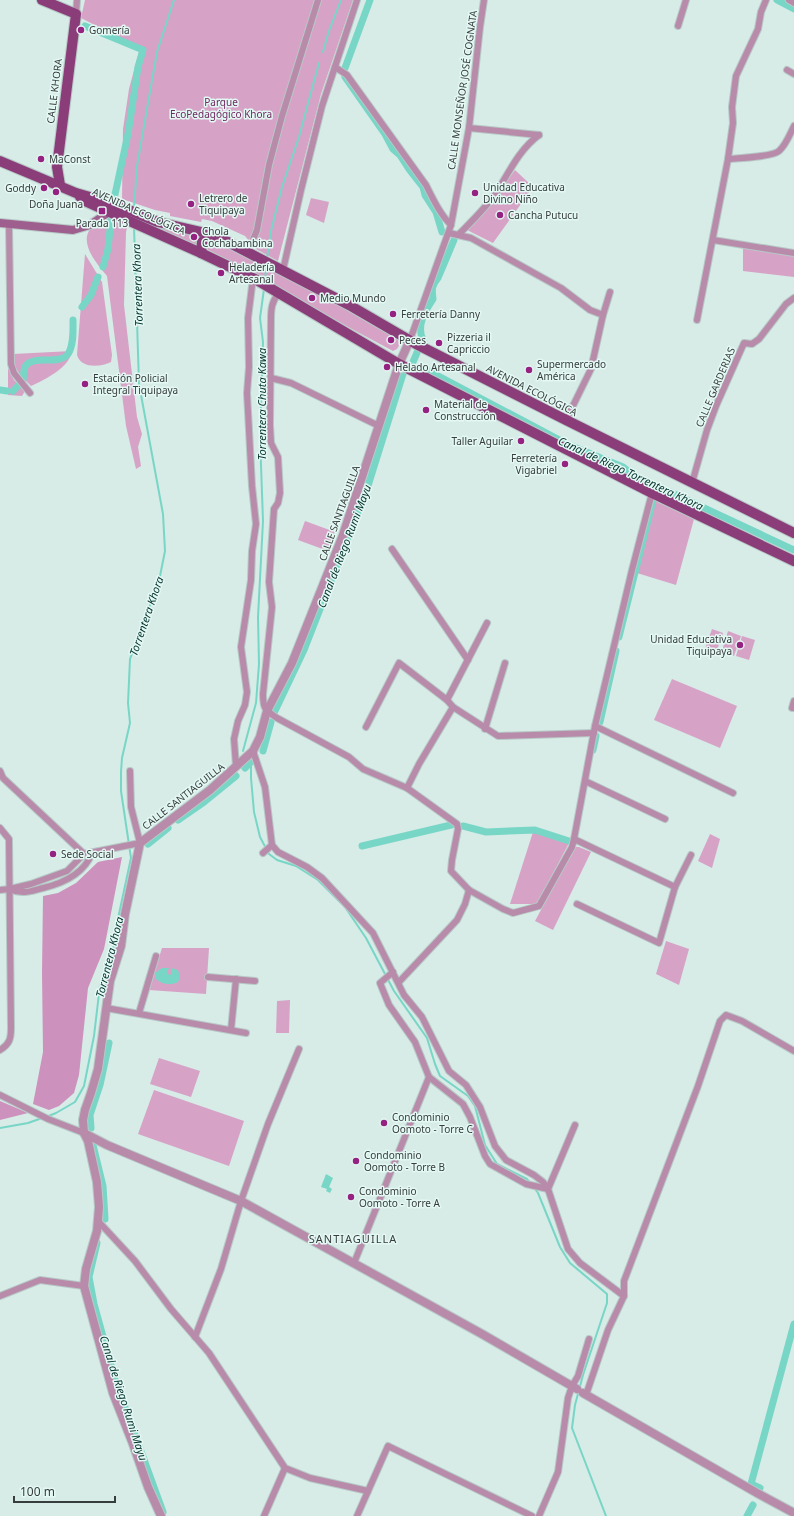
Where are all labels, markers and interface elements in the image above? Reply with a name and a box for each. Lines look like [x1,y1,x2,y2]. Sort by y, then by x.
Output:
street label: CALLE MONSEÑOR JOSÉ COGNATA [444,9,480,171]
place label: Gomería [89,23,130,37]
marker: Gomería [76,25,86,35]
street label: CALLE KHORA [43,57,65,124]
park label: Parque EcoPedagógico Khora [170,95,272,121]
place label: MaConst [49,152,91,166]
marker: MaConst [36,154,46,164]
place label: Unidad Educativa Divino Niño [483,180,565,206]
place label: Goddy [5,181,37,195]
marker: Goddy [39,183,49,193]
street label: AVENIDA ECOLÓGICA [90,184,188,238]
marker: Doña Juana [51,187,61,197]
marker: Unidad Educativa Divino Niño [470,188,480,198]
place label: Letrero de Tiquipaya [199,191,248,217]
place label: Doña Juana [29,197,83,211]
marker: Letrero de Tiquipaya [186,199,196,209]
marker: Parada 113 [97,206,107,216]
place label: Cancha Putucu [508,208,578,222]
marker: Cancha Putucu [495,210,505,220]
place label: Parada 113 [76,216,129,230]
place label: Chola Cochabambina [202,224,273,250]
marker: Chola Cochabambina [189,232,199,242]
water label: Torrentera Khora [128,243,146,327]
place label: Heladería Artesanal [229,260,274,286]
marker: Heladería Artesanal [216,268,226,278]
place label: Medio Mundo [320,291,386,305]
marker: Medio Mundo [307,293,317,303]
place label: Ferretería Danny [401,307,481,321]
marker: Ferretería Danny [388,309,398,319]
place label: Pizzeria il Capriccio [447,330,491,356]
place label: Peces [399,333,426,347]
marker: Peces [386,335,396,345]
marker: Pizzeria il Capriccio [434,338,444,348]
street label: CALLE GARDERIAS [692,344,738,429]
water label: Torrentera Chuta Kawa [254,347,269,460]
place label: Supermercado América [537,357,606,383]
place label: Helado Artesanal [395,360,476,374]
street label: AVENIDA ECOLÓGICA [484,361,580,419]
marker: Helado Artesanal [382,362,392,372]
marker: Supermercado América [524,365,534,375]
place label: Estación Policial Integral Tiquipaya [93,371,178,397]
marker: Estación Policial Integral Tiquipaya [80,379,90,389]
place label: Material de Construcción [434,397,496,423]
marker: Material de Construcción [421,405,431,415]
water label: Canal de Riego Torrentera Khora [556,433,707,514]
place label: Taller Aguilar [451,434,513,448]
marker: Taller Aguilar [516,436,526,446]
place label: Ferretería Vigabriel [511,451,557,477]
marker: Ferretería Vigabriel [560,459,570,469]
street label: CALLE SANTIAGUILLA [315,463,363,563]
water label: Canal de Riego Rumi Mayu [314,482,375,610]
water label: Torrentera Khora [125,574,167,658]
place label: Unidad Educativa Tiquipaya [650,632,732,658]
marker: Unidad Educativa Tiquipaya [735,640,745,650]
street label: CALLE SANTIAGUILLA [139,759,228,833]
place label: Sede Social [61,847,114,861]
marker: Sede Social [48,849,58,859]
water label: Torrentera Khora [92,914,126,999]
place label: Condominio Oomoto - Torre C [392,1110,474,1136]
marker: Condominio Oomoto - Torre C [379,1118,389,1128]
place label: Condominio Oomoto - Torre B [364,1148,445,1174]
marker: Condominio Oomoto - Torre B [351,1156,361,1166]
place label: Condominio Oomoto - Torre A [359,1184,441,1210]
marker: Condominio Oomoto - Torre A [346,1192,356,1202]
district label: SANTIAGUILLA [309,1231,397,1246]
water label: Canal de Riego Rumi Mayu [97,1333,152,1463]
scale bar [14,1478,115,1504]
text: 100 m [20,1483,55,1500]

